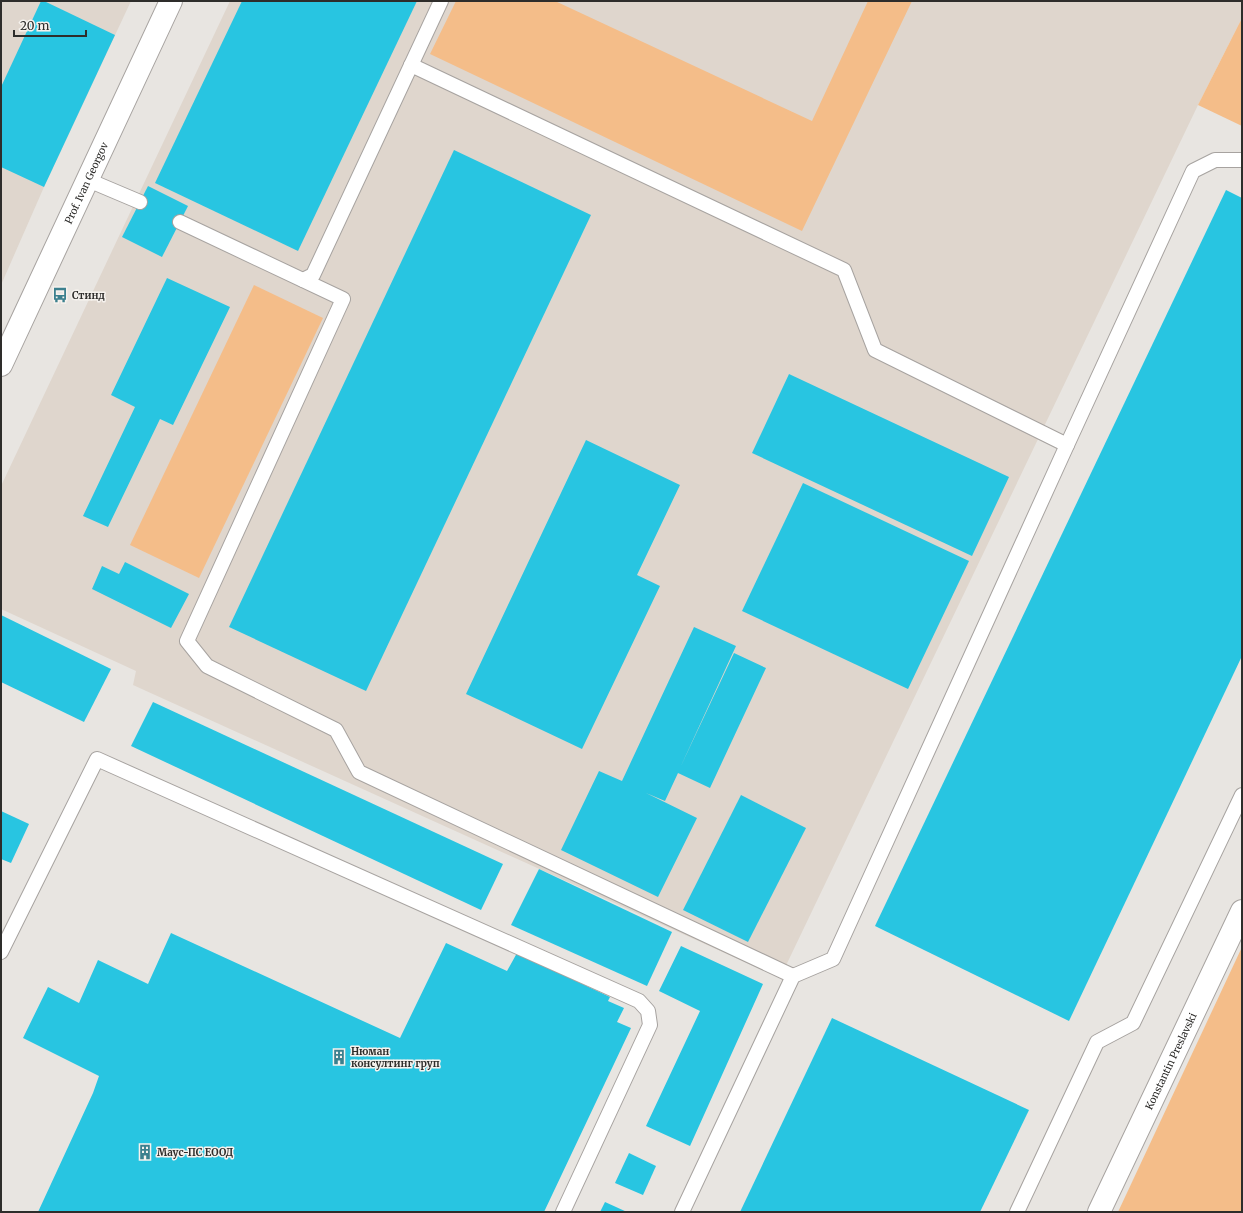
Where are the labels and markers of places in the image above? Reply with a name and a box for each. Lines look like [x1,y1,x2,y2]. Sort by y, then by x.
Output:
bus stop icon: Стинд [51,286,69,304]
place label: Стинд [72,289,105,302]
place label: Нюман консултинг груп [351,1045,440,1070]
building icon: Нюман консултинг груп [330,1048,348,1066]
building icon: Маус-ПС ЕООД [136,1143,154,1161]
place label: Маус-ПС ЕООД [157,1146,234,1159]

